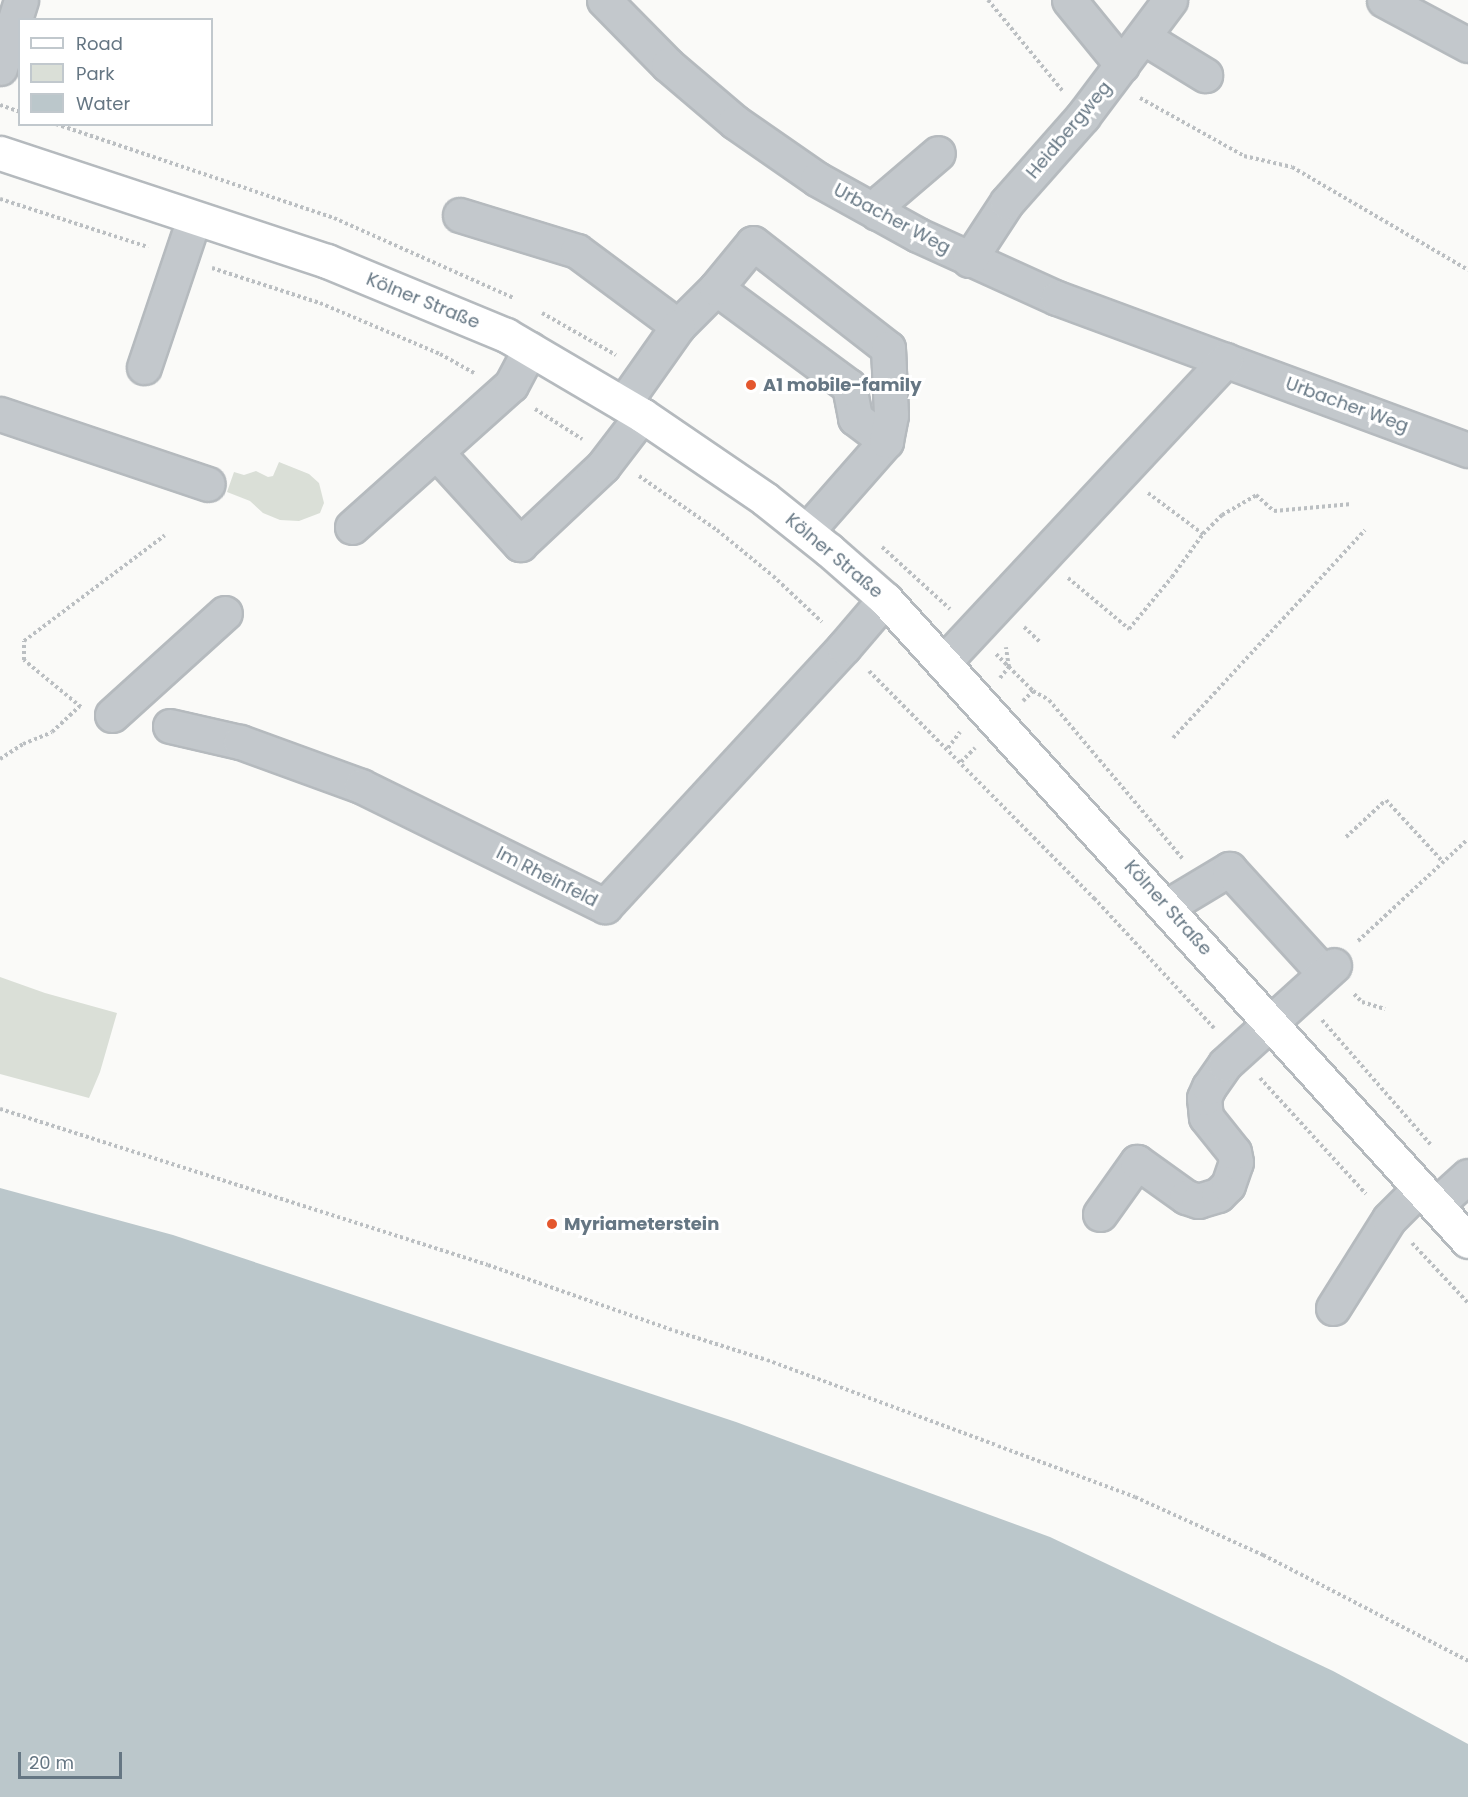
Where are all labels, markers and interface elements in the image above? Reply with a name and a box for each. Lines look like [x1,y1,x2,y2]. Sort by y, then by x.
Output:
legend [18,18,213,126]
text: Road [76,31,123,56]
text: Park [76,61,115,86]
street label: Heidbergweg [1022,77,1116,183]
text: Water [76,91,130,116]
street label: Urbacher Weg [830,179,954,259]
street label: Kölner Straße [363,268,483,334]
street label: Urbacher Weg [1283,373,1411,437]
place label: A1 mobile-family [763,374,922,396]
marker: A1 mobile-family [744,378,758,392]
street label: Kölner Straße [781,509,887,603]
street label: Im Rheinfeld [493,842,601,912]
street label: Kölner Straße [1120,856,1216,960]
place label: Myriameterstein [564,1213,719,1235]
marker: Myriameterstein [545,1217,559,1231]
scale bar [21,1740,124,1778]
text: 20 m [29,1750,74,1775]

